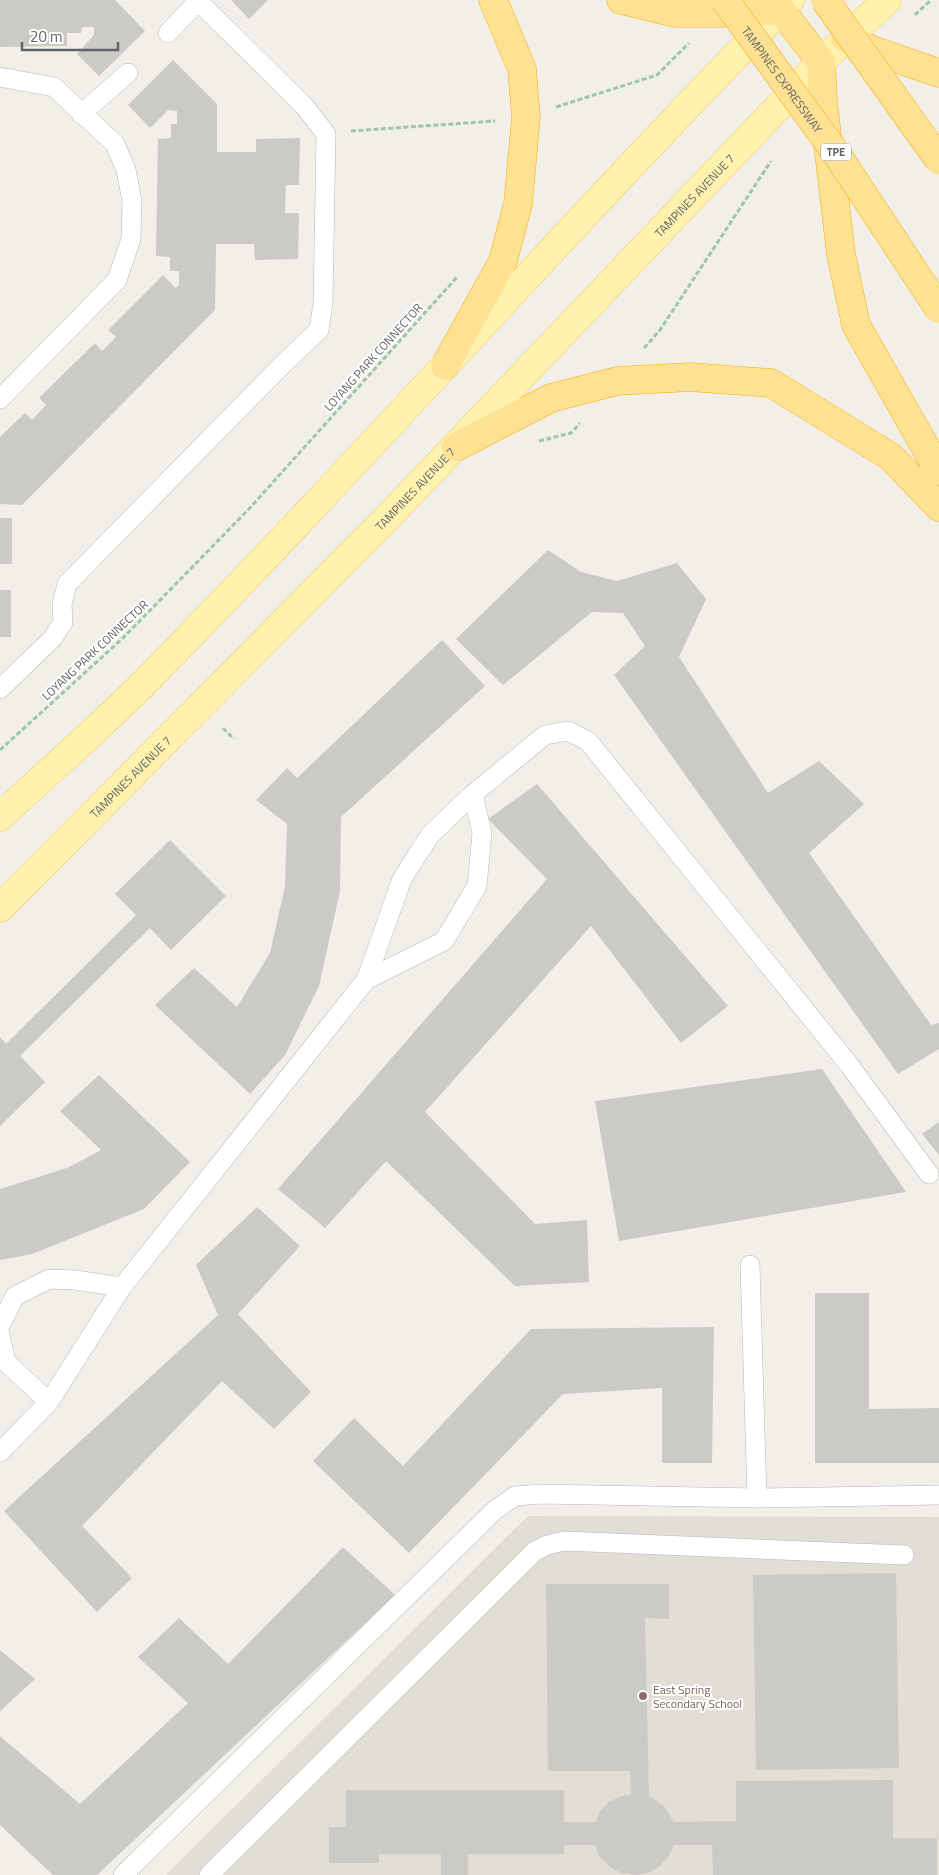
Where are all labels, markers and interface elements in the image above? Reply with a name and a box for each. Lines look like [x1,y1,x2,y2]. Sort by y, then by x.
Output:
scale bar [22,20,119,52]
street label: TAMPINES EXPRESSWAY [737,22,828,137]
text: 20 m [30,25,63,48]
road number: TPE [821,144,851,160]
street label: TAMPINES AVENUE 7 [650,149,739,241]
street label: LOYANG PARK CONNECTOR [319,299,427,415]
street label: TAMPINES AVENUE 7 [370,442,459,535]
street label: LOYANG PARK CONNECTOR [37,595,153,705]
street label: TAMPINES AVENUE 7 [85,731,176,822]
place label: East Spring Secondary School [653,1680,742,1713]
marker: East Spring Secondary School [637,1690,649,1702]

